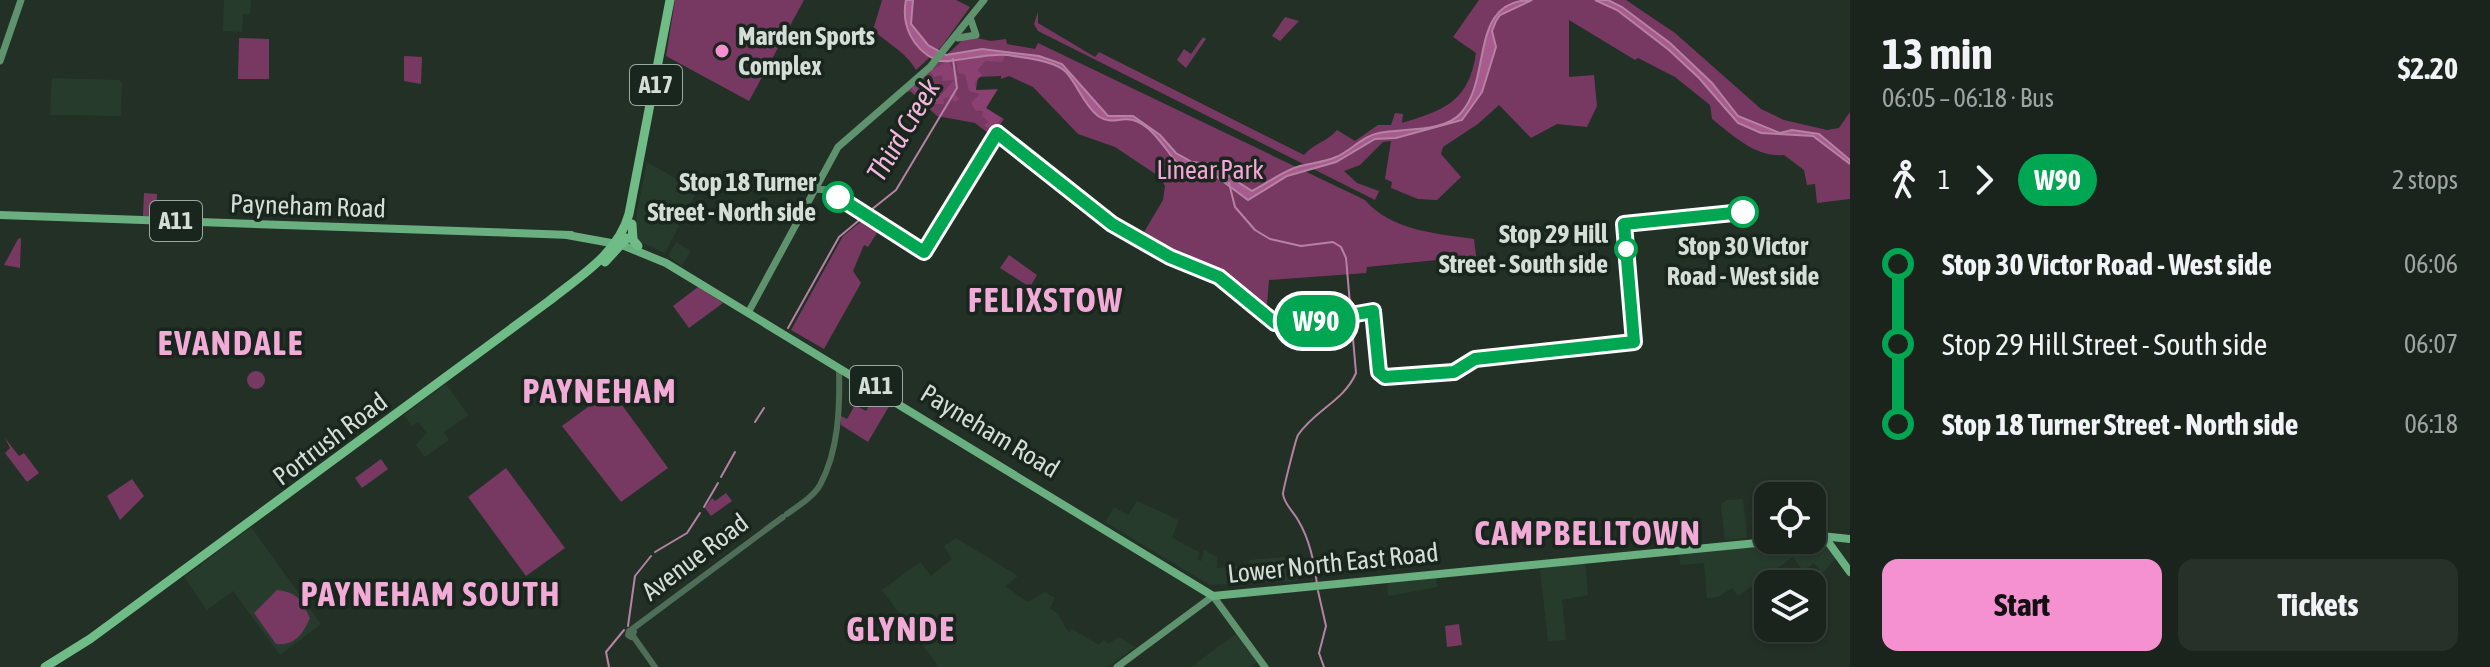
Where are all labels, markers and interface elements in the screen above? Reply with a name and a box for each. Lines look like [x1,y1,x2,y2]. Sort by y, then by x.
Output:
place label: Marden Sports Complex [738,21,875,81]
text: 13 min [1882,28,1993,78]
marker: Marden Sports Complex [713,42,731,60]
text: $2.20 [2398,51,2458,85]
road number: A17 [630,65,682,105]
water label: Third Creek [860,73,946,187]
text: 06:05 – 06:18 · Bus [1882,83,2054,113]
park label: Linear Park [1156,155,1264,185]
icon: walk [1882,158,1926,202]
icon: forward [1962,158,2006,202]
text: W90 [2034,164,2081,196]
text: 1 [1938,165,1950,195]
text: 2 stops [2392,165,2458,195]
place label: Stop 18 Turner Street - North side [647,167,817,227]
marker: Stop 18 Turner Street - North side [823,182,853,212]
street label: Payneham Road [229,188,387,224]
marker: Stop 30 Victor Road - West side [1728,197,1758,227]
road number: A11 [150,201,202,241]
place label: Stop 29 Hill Street - South side [1439,219,1609,279]
place label: Stop 30 Victor Road - West side [1667,231,1820,291]
marker: Stop 29 Hill Street - South side [1615,238,1637,260]
text: Stop 30 Victor Road - West side [1942,247,2272,281]
text: 06:06 [2404,249,2458,279]
district label: FELIXSTOW [968,280,1124,319]
line badge: W90 [1270,295,1362,347]
text: W90 [1293,305,1339,337]
district label: EVANDALE [158,323,304,362]
text: Stop 29 Hill Street - South side [1942,327,2267,361]
text: 06:07 [2404,329,2458,359]
road number: A11 [850,366,902,406]
district label: PAYNEHAM [522,371,678,410]
street label: Payneham Road [915,378,1065,484]
street label: Portrush Road [267,386,393,492]
text: Stop 18 Turner Street - North side [1942,407,2298,441]
text: 06:18 [2404,409,2458,439]
map controls [1754,482,1826,642]
button: locate [1754,482,1826,554]
street label: Avenue Road [636,507,754,607]
district label: CAMPBELLTOWN [1474,513,1702,552]
street label: Lower North East Road [1226,537,1440,589]
button: Start [1882,559,2162,651]
button: Tickets [2178,559,2458,651]
button: layers [1754,570,1826,642]
district label: PAYNEHAM SOUTH [301,574,561,613]
district label: GLYNDE [846,609,956,648]

